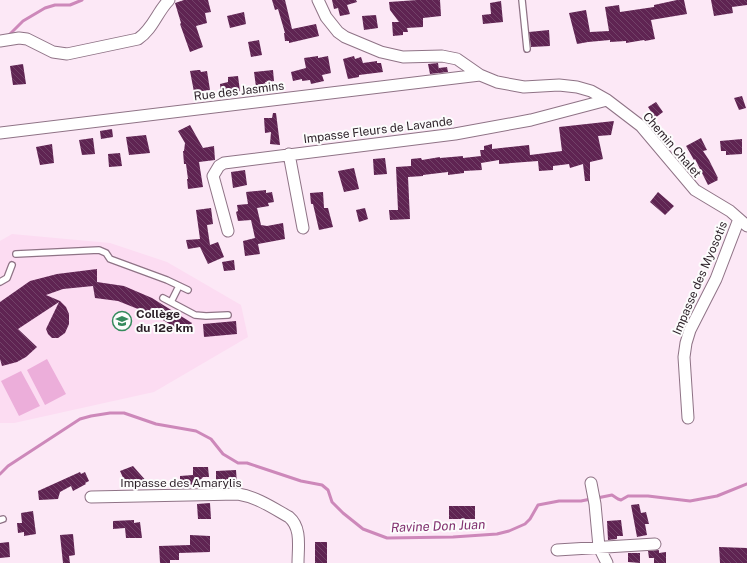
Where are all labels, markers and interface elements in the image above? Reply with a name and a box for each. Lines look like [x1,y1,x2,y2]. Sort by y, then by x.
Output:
street label: Rue des Jasmins [193,79,285,103]
street label: Chemin Chalet [640,110,704,181]
street label: Impasse Fleurs de Lavande [303,114,454,146]
street label: Impasse des Myosotis [670,219,730,337]
place label: Collège du 12e km [136,307,193,335]
school or university icon: Collège du 12e km [111,310,133,332]
street label: Impasse des Amarylis [120,476,242,490]
water label: Ravine Don Juan [390,517,486,535]

